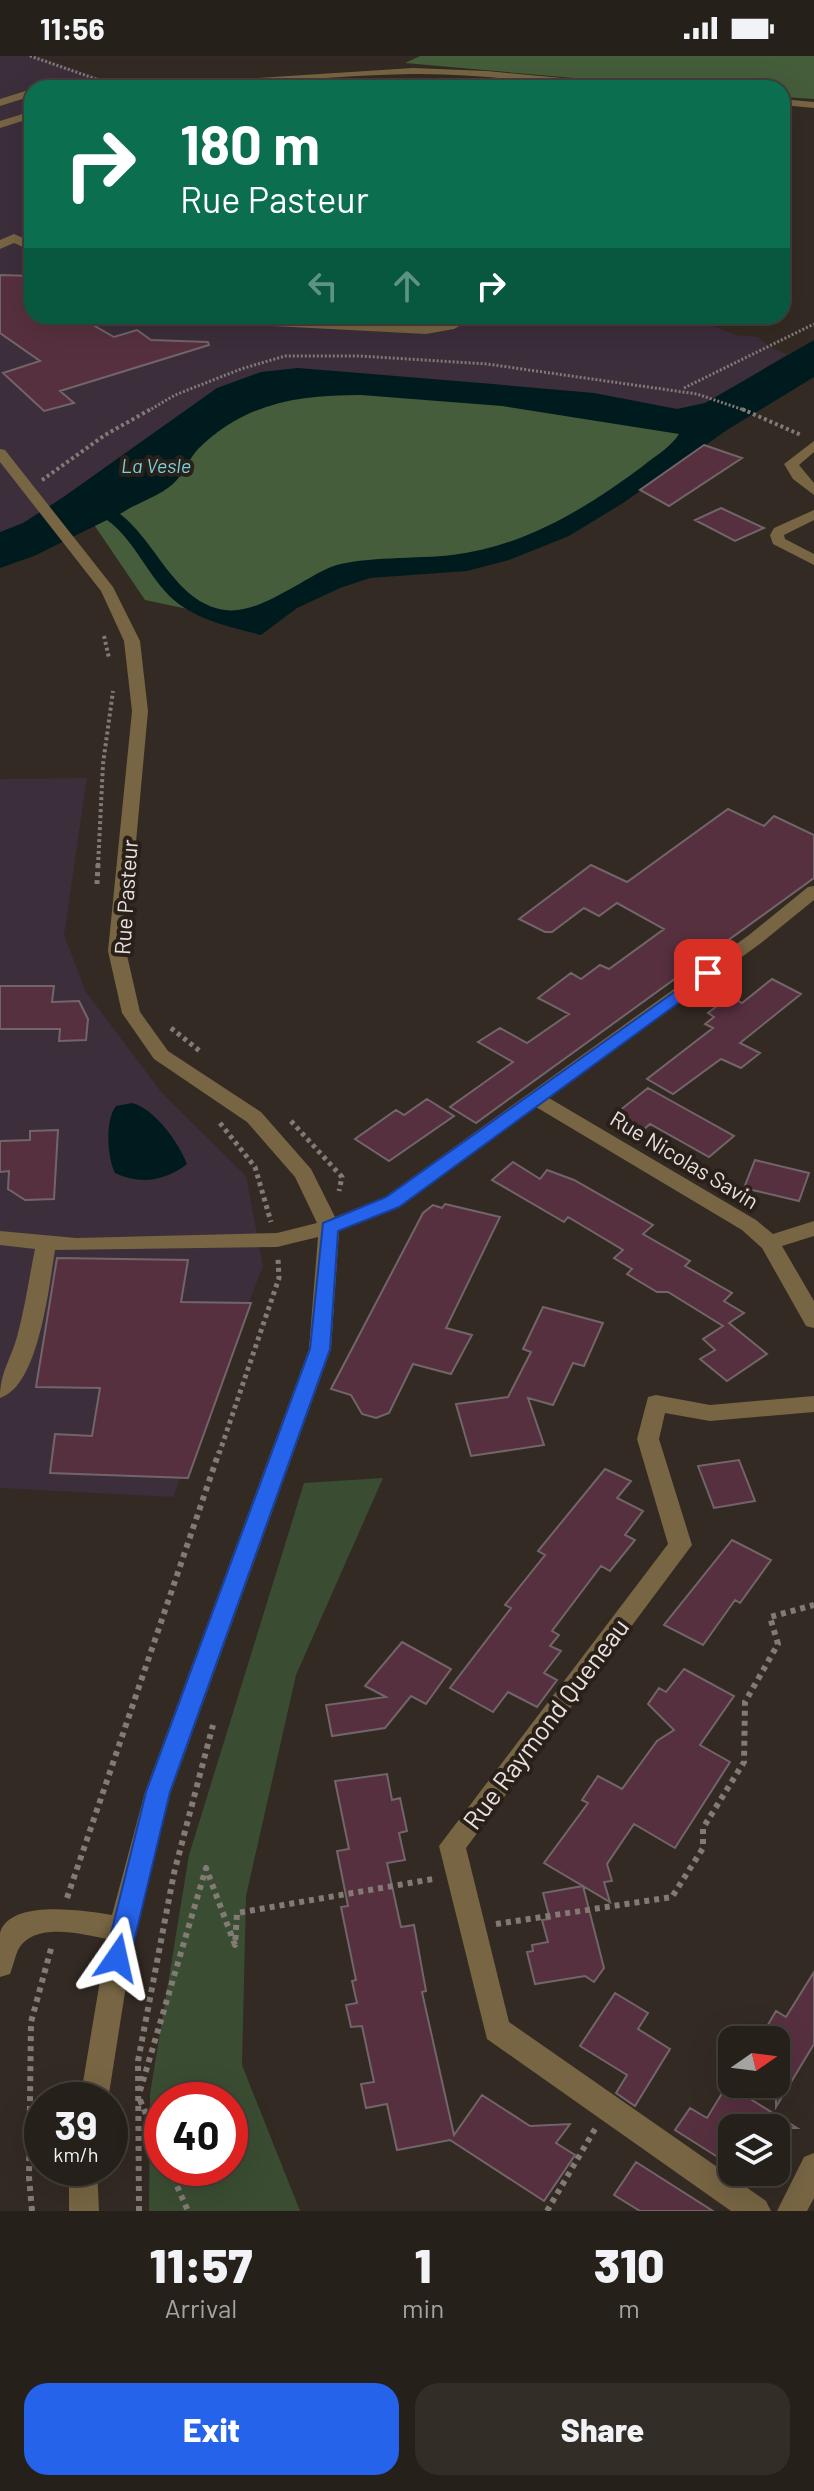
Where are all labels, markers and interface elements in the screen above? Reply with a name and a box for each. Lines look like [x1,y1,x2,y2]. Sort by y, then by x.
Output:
text: 11:56 [40,10,105,46]
text: 180 m [180,109,320,176]
icon: right [48,112,152,216]
text: Rue Pasteur [180,177,369,220]
icon: left [301,264,345,308]
icon: ahead [385,264,429,308]
icon: right [469,264,513,308]
water label: La Vesle [121,453,191,477]
street label: Rue Pasteur [108,839,142,955]
pin [674,939,742,1007]
icon: arrive [686,951,730,995]
street label: Rue Nicolas Savin [606,1105,764,1213]
street label: Rue Raymond Queneau [456,1611,634,1835]
position arrow [75,1916,159,2000]
north arrow [718,2026,790,2098]
map controls [718,2026,790,2186]
speed limit sign: 40 [144,2082,248,2186]
text: 39 [55,2100,97,2148]
button: layers [718,2114,790,2186]
text: km/h [53,2142,99,2166]
text: 11:57 [150,2235,252,2293]
text: 1 [415,2235,432,2293]
text: 310 [594,2235,664,2293]
text: Arrival [165,2292,237,2323]
text: min [402,2292,444,2323]
text: m [618,2292,640,2323]
button: Exit [24,2383,399,2475]
button: Share [415,2383,790,2475]

